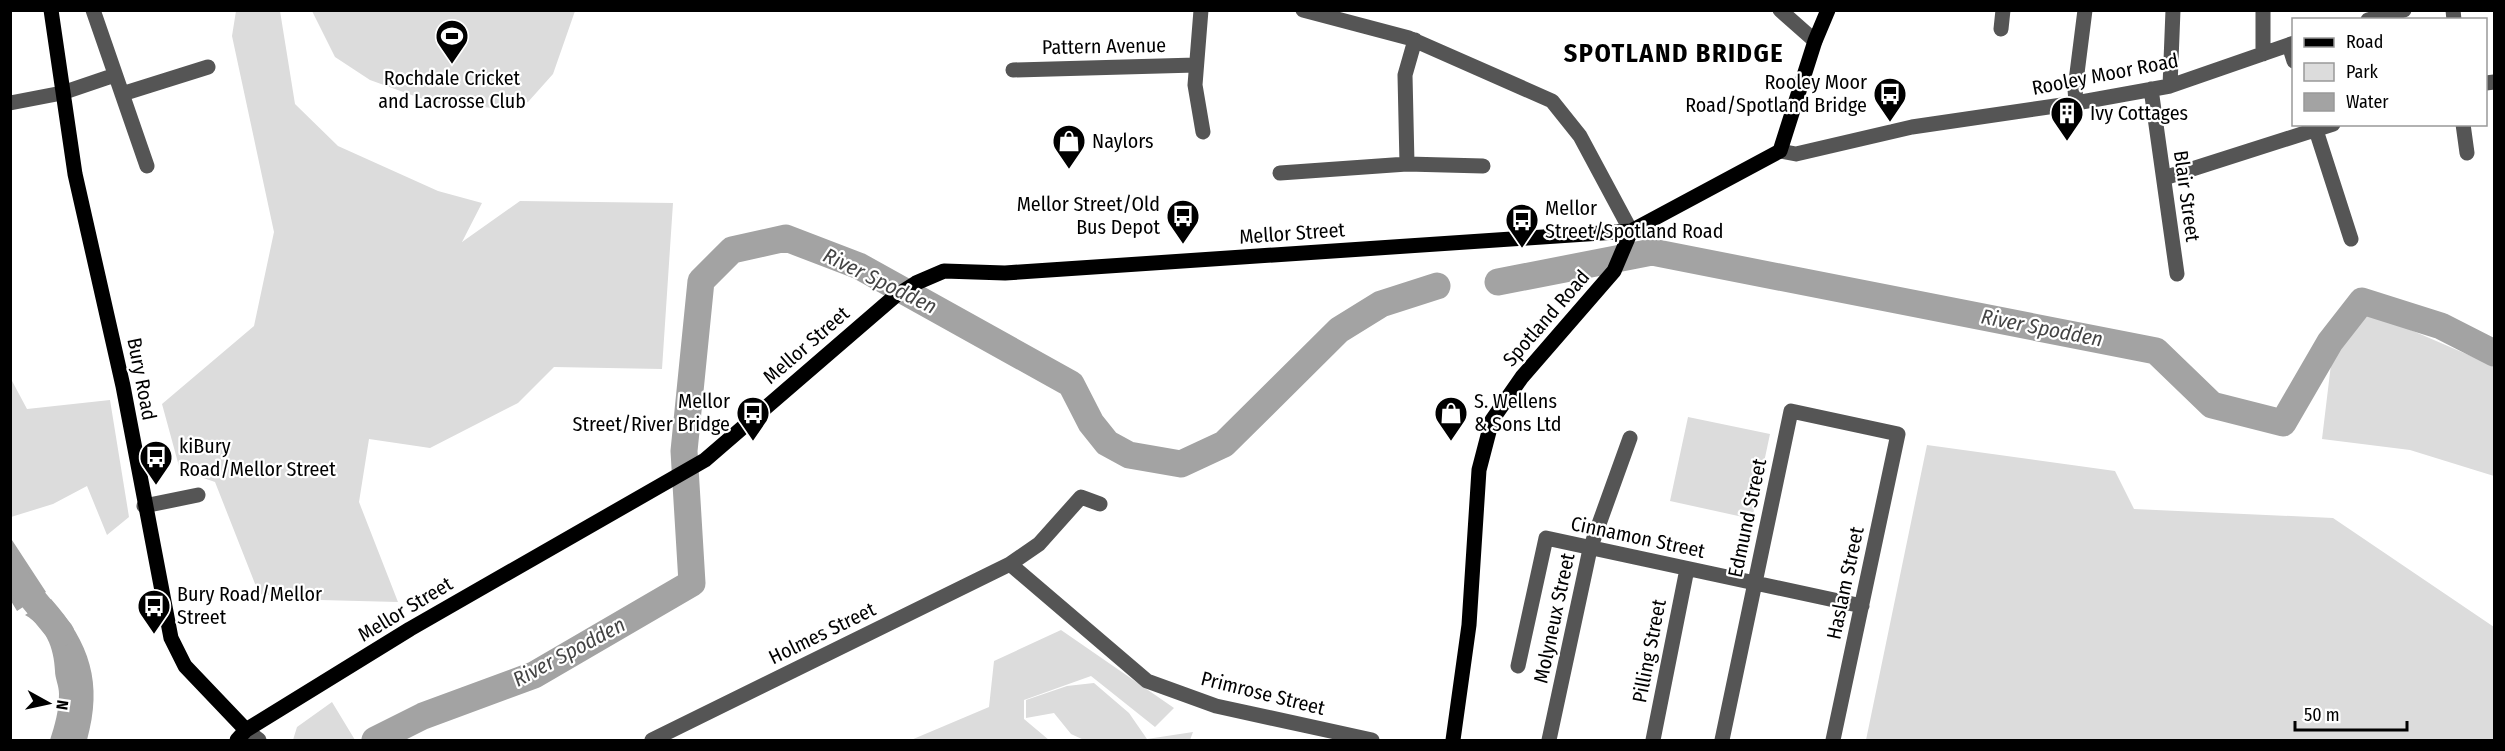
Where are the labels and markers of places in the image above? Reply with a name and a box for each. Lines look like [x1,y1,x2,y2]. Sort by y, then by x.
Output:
sports icon: Rochdale Cricket and Lacrosse Club [434,18,470,65]
place label: Rochdale Cricket and Lacrosse Club [378,66,526,113]
place label: Rooley Moor Road/Spotland Bridge [1685,70,1867,117]
bus stop icon: Rooley Moor Road/Spotland Bridge [1872,76,1908,123]
building icon: Ivy Cottages [2049,95,2085,142]
place label: Ivy Cottages [2090,101,2188,125]
shop icon: Naylors [1051,123,1087,170]
place label: Naylors [1092,129,1154,153]
place label: Mellor Street/Old Bus Depot [1017,192,1160,239]
place label: Mellor Street/Spotland Road [1545,196,1723,243]
bus stop icon: Mellor Street/Old Bus Depot [1165,198,1201,245]
bus stop icon: Mellor Street/Spotland Road [1504,202,1540,249]
place label: Mellor Street/River Bridge [573,389,730,436]
place label: S. Wellens & Sons Ltd [1474,389,1562,436]
bus stop icon: Mellor Street/River Bridge [735,395,771,442]
shop icon: S. Wellens & Sons Ltd [1433,395,1469,442]
place label: kiBury Road/Mellor Street [179,434,336,481]
bus stop icon: kiBury Road/Mellor Street [138,439,174,486]
place label: Bury Road/Mellor Street [177,582,322,629]
bus stop icon: Bury Road/Mellor Street [136,588,172,635]

